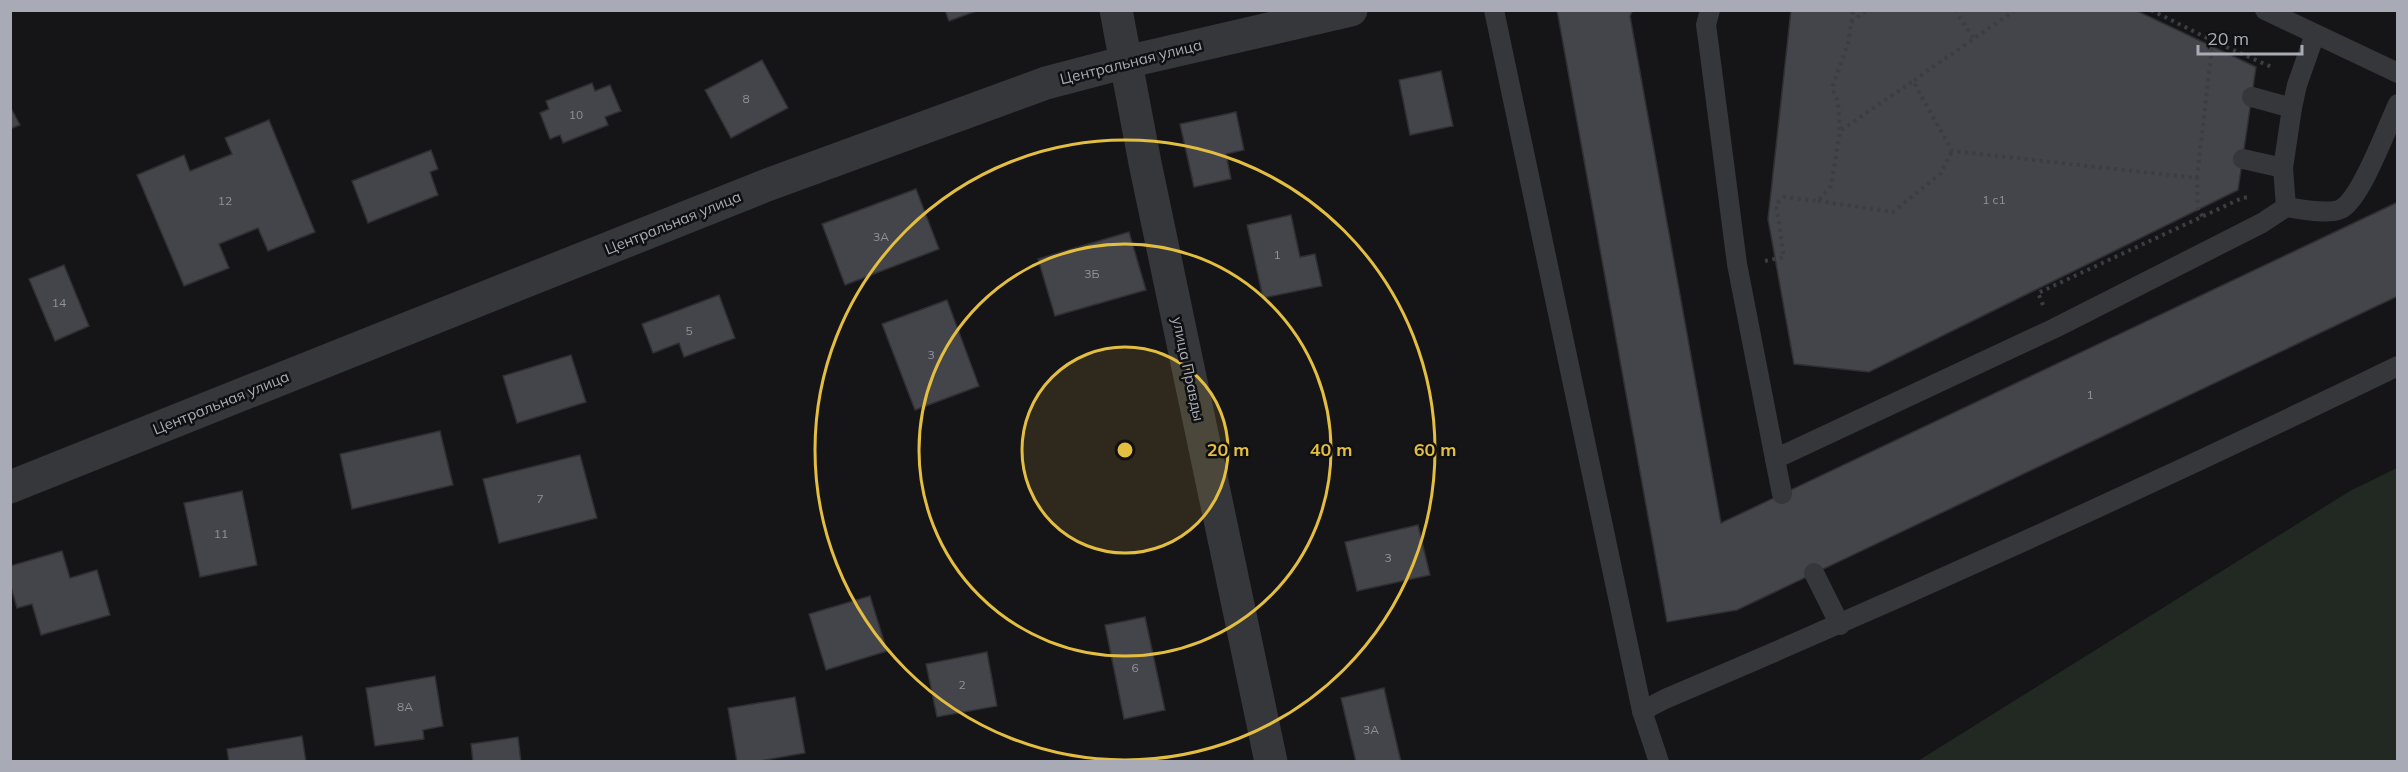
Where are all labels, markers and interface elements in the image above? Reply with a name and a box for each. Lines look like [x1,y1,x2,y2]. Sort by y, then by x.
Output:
scale bar [2198,18,2302,56]
text: 20 m [2207,27,2249,50]
street label: Центральная улица [1058,35,1204,88]
house number: 8 [742,91,750,106]
house number: 10 [569,107,583,122]
street label: Центральная улица [602,186,744,259]
house number: 1 c1 [1982,192,2006,207]
house number: 12 [218,193,232,208]
house number: 3А [873,229,889,244]
house number: 1 [1273,247,1281,262]
house number: 3Б [1084,266,1100,281]
house number: 14 [52,295,66,310]
street label: улица Правды [1168,315,1209,423]
house number: 5 [685,323,693,338]
house number: 3 [927,347,935,362]
street label: Центральная улица [150,366,292,439]
house number: 1 [2086,387,2094,402]
text: 20 m [1207,438,1249,461]
text: 40 m [1310,438,1352,461]
text: 60 m [1414,438,1456,461]
centre of rings [1115,440,1135,460]
house number: 7 [536,491,544,506]
house number: 11 [214,526,228,541]
house number: 3 [1384,550,1392,565]
house number: 6 [1131,660,1139,675]
house number: 2 [958,677,966,692]
house number: 8А [397,699,413,714]
house number: 3А [1363,722,1379,737]

